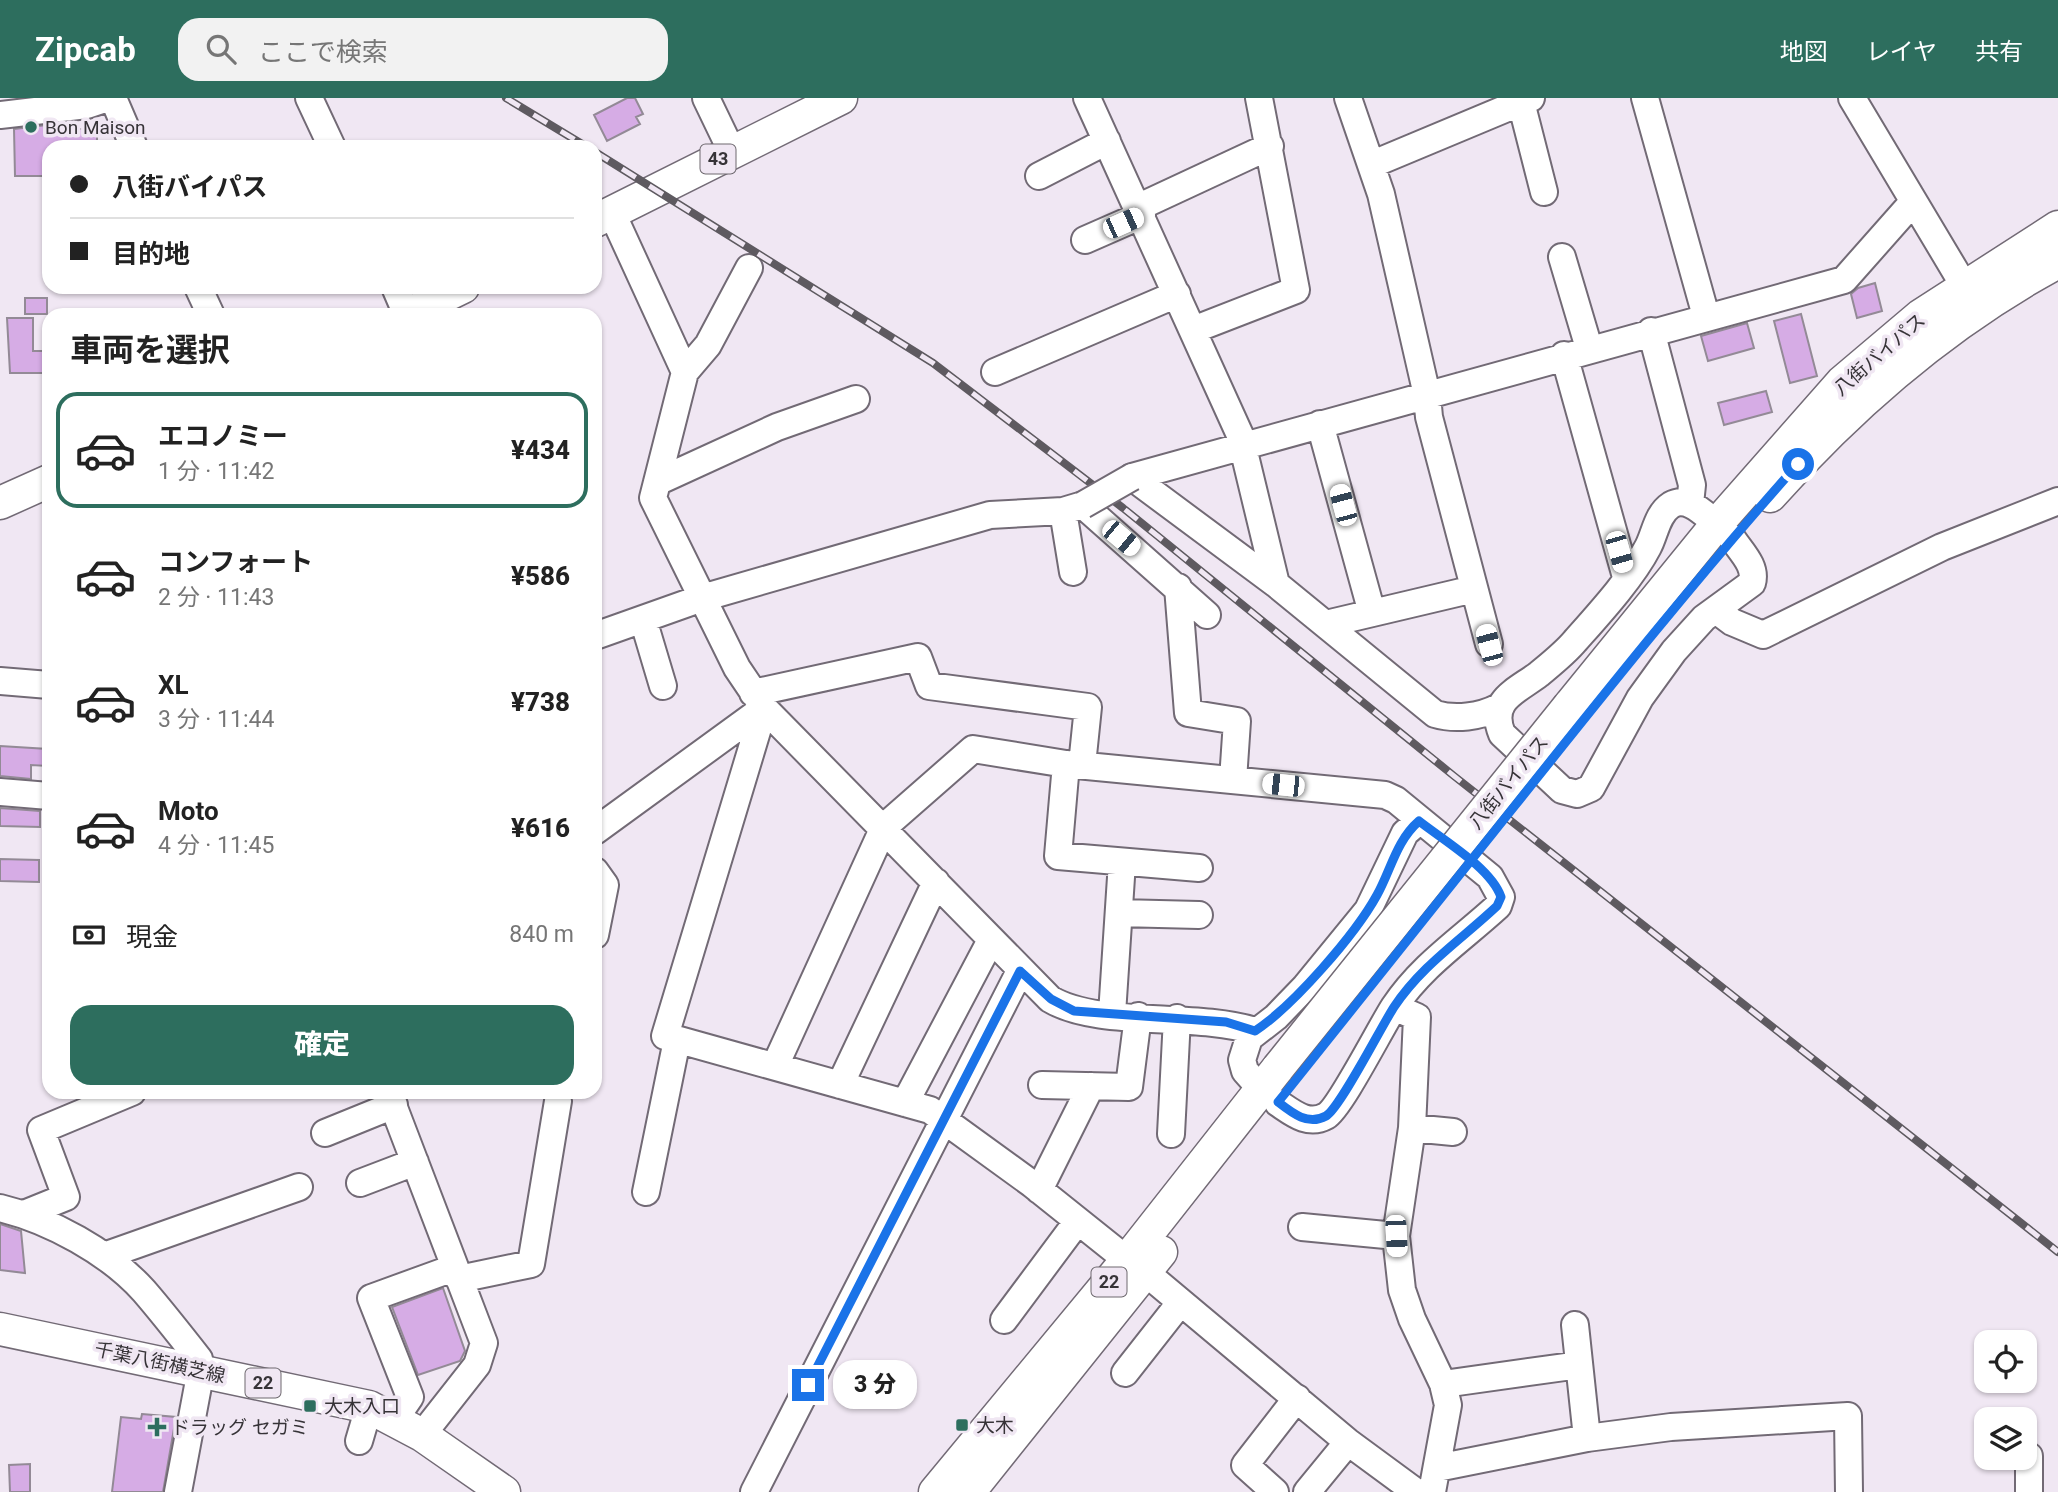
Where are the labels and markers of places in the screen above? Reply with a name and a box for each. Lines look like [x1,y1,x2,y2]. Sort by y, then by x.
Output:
place label: Bon Maison [45,116,146,139]
marker: Bon Maison [23,119,39,135]
place label: 大木入口 [324,1395,400,1418]
marker: 大木入口 [302,1398,318,1414]
place label: 大木 [976,1414,1014,1437]
place label: ドラッグ セガミ [171,1416,309,1439]
marker: 大木 [954,1417,970,1433]
marker: ドラッグ セガミ [149,1419,165,1435]

